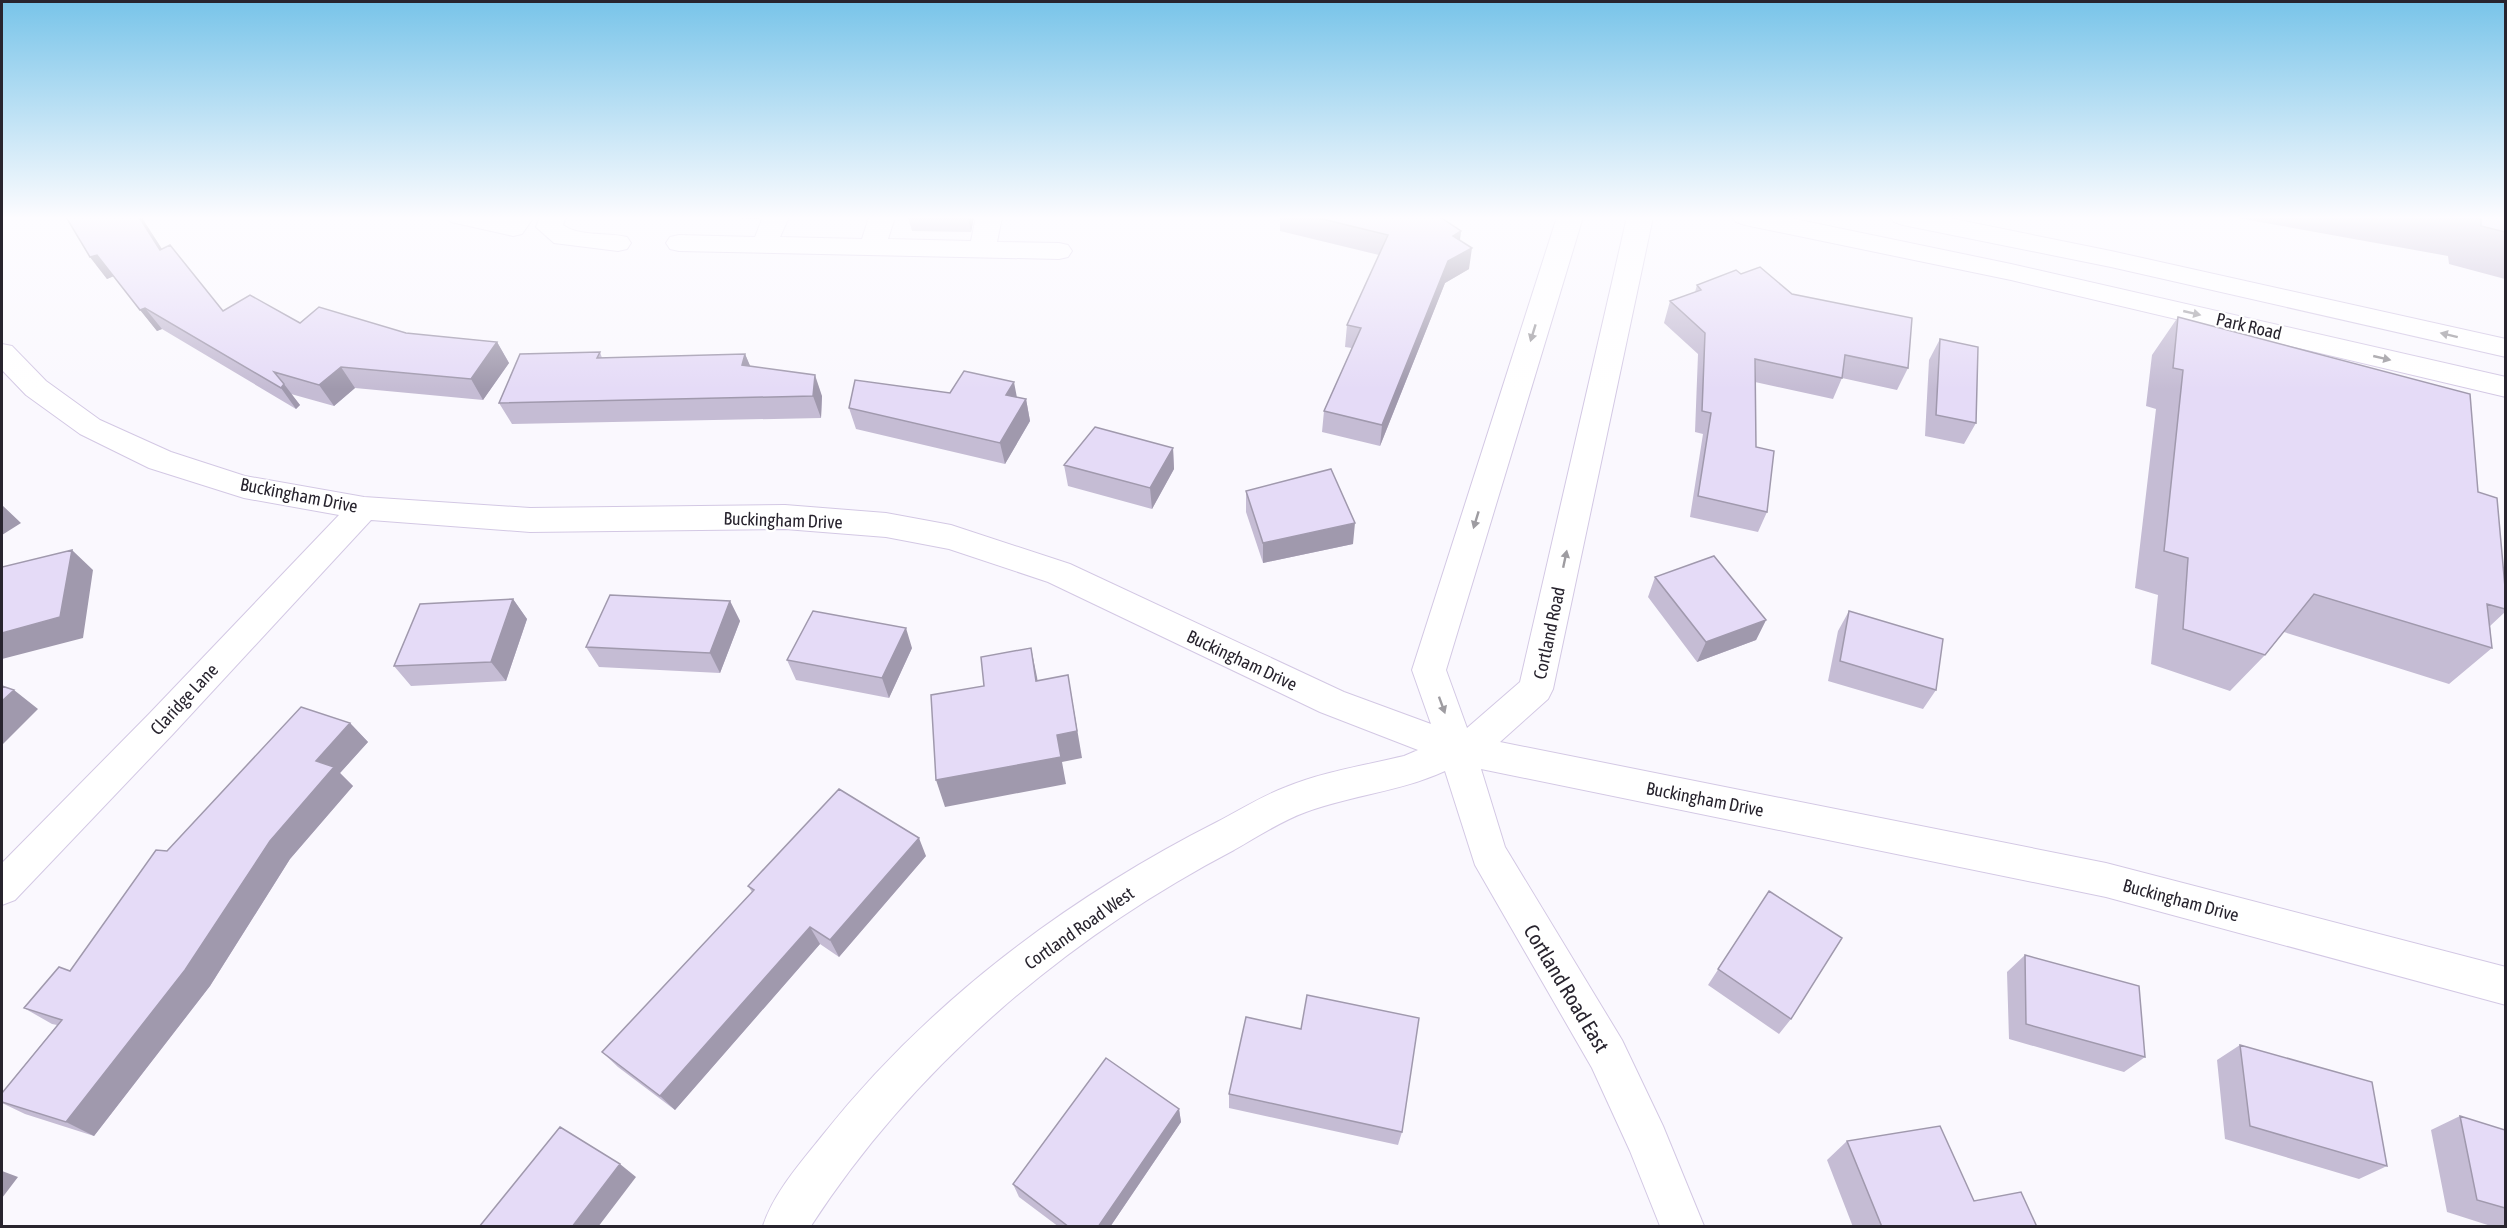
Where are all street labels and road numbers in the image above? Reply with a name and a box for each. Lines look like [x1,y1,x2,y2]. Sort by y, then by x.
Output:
street label: Park Road [2214,308,2284,344]
street label: Buckingham Drive [238,473,360,517]
street label: Buckingham Drive [723,507,843,533]
street label: Cortland Road [1529,585,1569,681]
street label: Buckingham Drive [1183,625,1301,695]
street label: Claridge Lane [146,659,222,739]
street label: Buckingham Drive [1644,777,1766,821]
street label: Buckingham Drive [2121,874,2241,926]
street label: Cortland Road West [1020,882,1138,974]
street label: Cortland Road East [1519,920,1615,1056]

